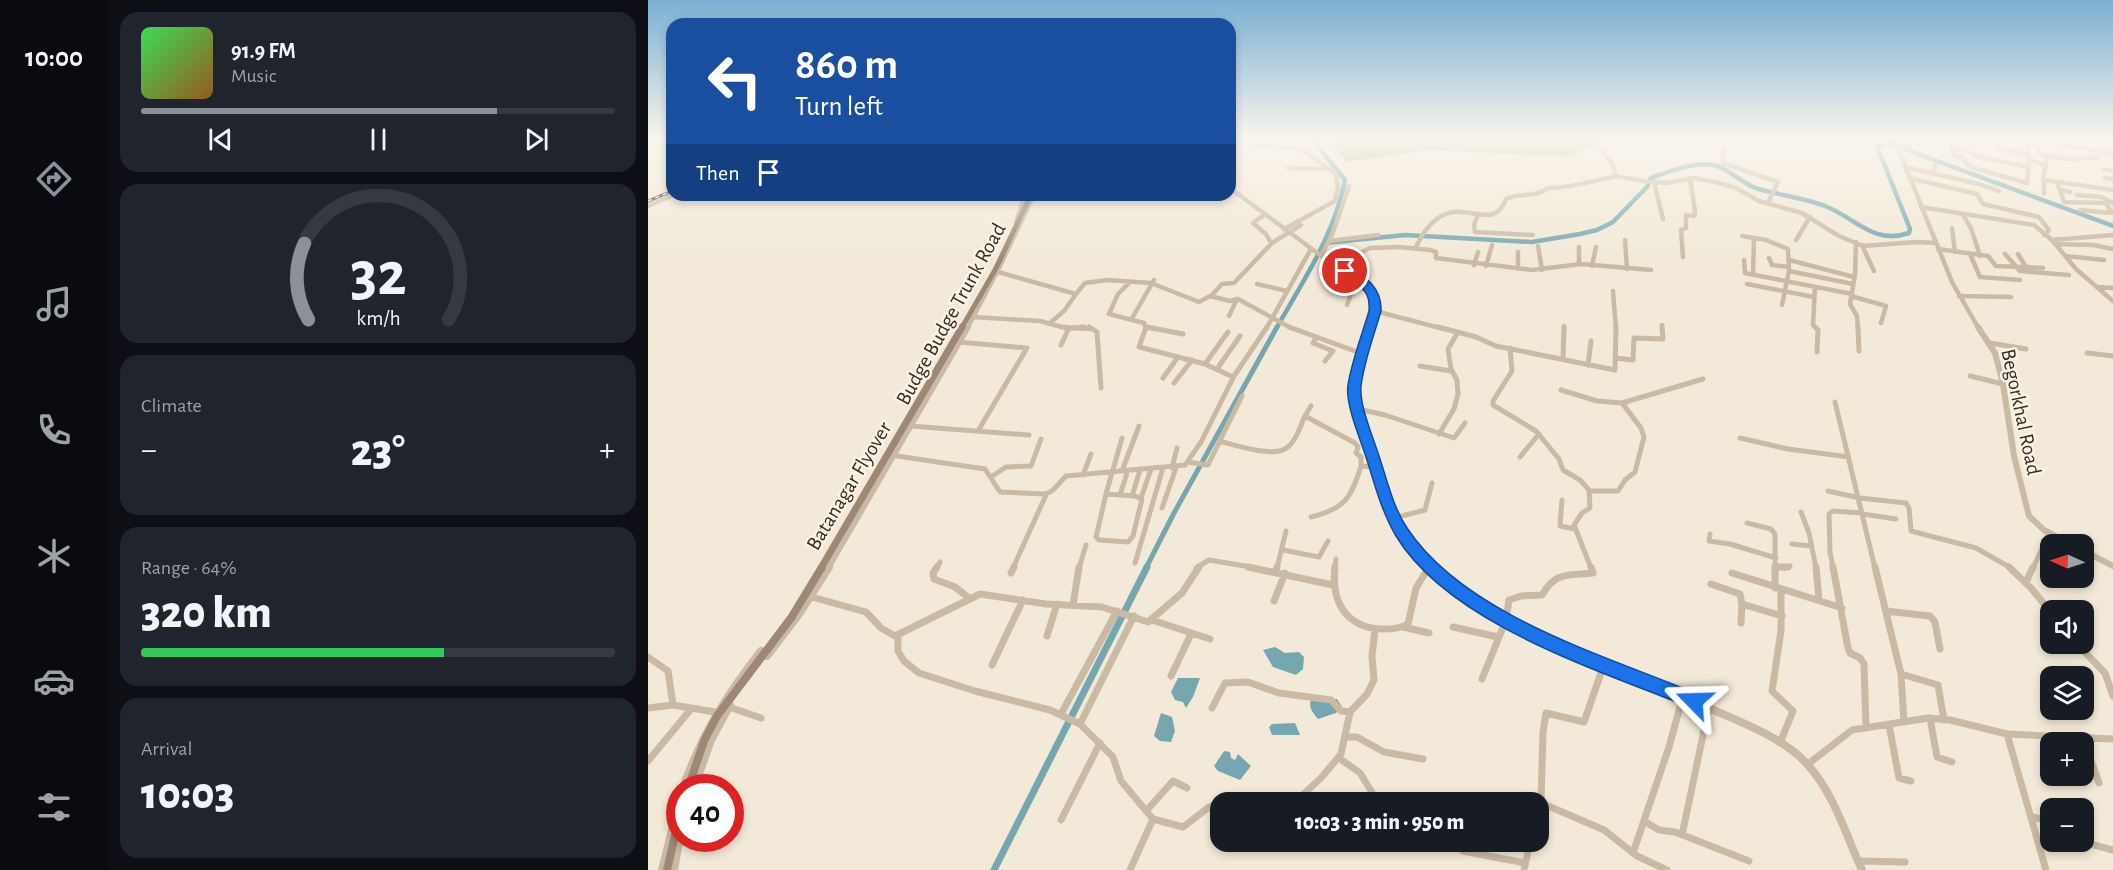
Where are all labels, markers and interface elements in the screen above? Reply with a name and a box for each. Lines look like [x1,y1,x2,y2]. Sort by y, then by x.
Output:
text: 91.9 FM [231,40,296,62]
icon: left [696,42,774,120]
text: 10:00 [25,44,83,71]
text: 860 m [795,44,898,86]
text: Music [231,66,277,86]
text: Turn left [795,93,883,120]
icon: previous [204,123,237,156]
icon: pause [362,123,395,156]
icon: next [520,123,553,156]
icon: arrive [752,156,785,189]
icon: directions [33,158,75,200]
text: Then [696,162,740,184]
street label: Budge Budge Trunk Road [892,219,1010,408]
text: 32 [350,245,406,307]
pin [1319,245,1370,296]
icon: arrive [1328,254,1361,287]
icon: music [33,283,75,325]
text: km/h [356,309,400,330]
street label: Begorkhal Road [1997,347,2045,477]
text: Climate [141,396,202,416]
icon: phone [33,409,75,451]
street label: Batanagar Flyover [803,418,896,554]
text: 23° [351,429,405,474]
text: − [141,434,157,467]
text: + [599,434,615,467]
north arrow [2040,534,2094,588]
map controls [2040,534,2094,852]
icon: climate [33,535,75,577]
text: Range · 64% [141,558,237,578]
text: 320 km [141,591,272,636]
button: sound [2040,600,2094,654]
icon: car [33,660,75,702]
button: layers [2040,666,2094,720]
position arrow [1662,669,1726,733]
button: + [2040,732,2094,786]
text: Arrival [141,739,192,759]
text: 10:03 [141,772,234,817]
speed limit sign: 40 [666,774,744,852]
icon: filters [33,786,75,828]
button: − [2040,798,2094,852]
text: 10:03 · 3 min · 950 m [1295,811,1464,833]

